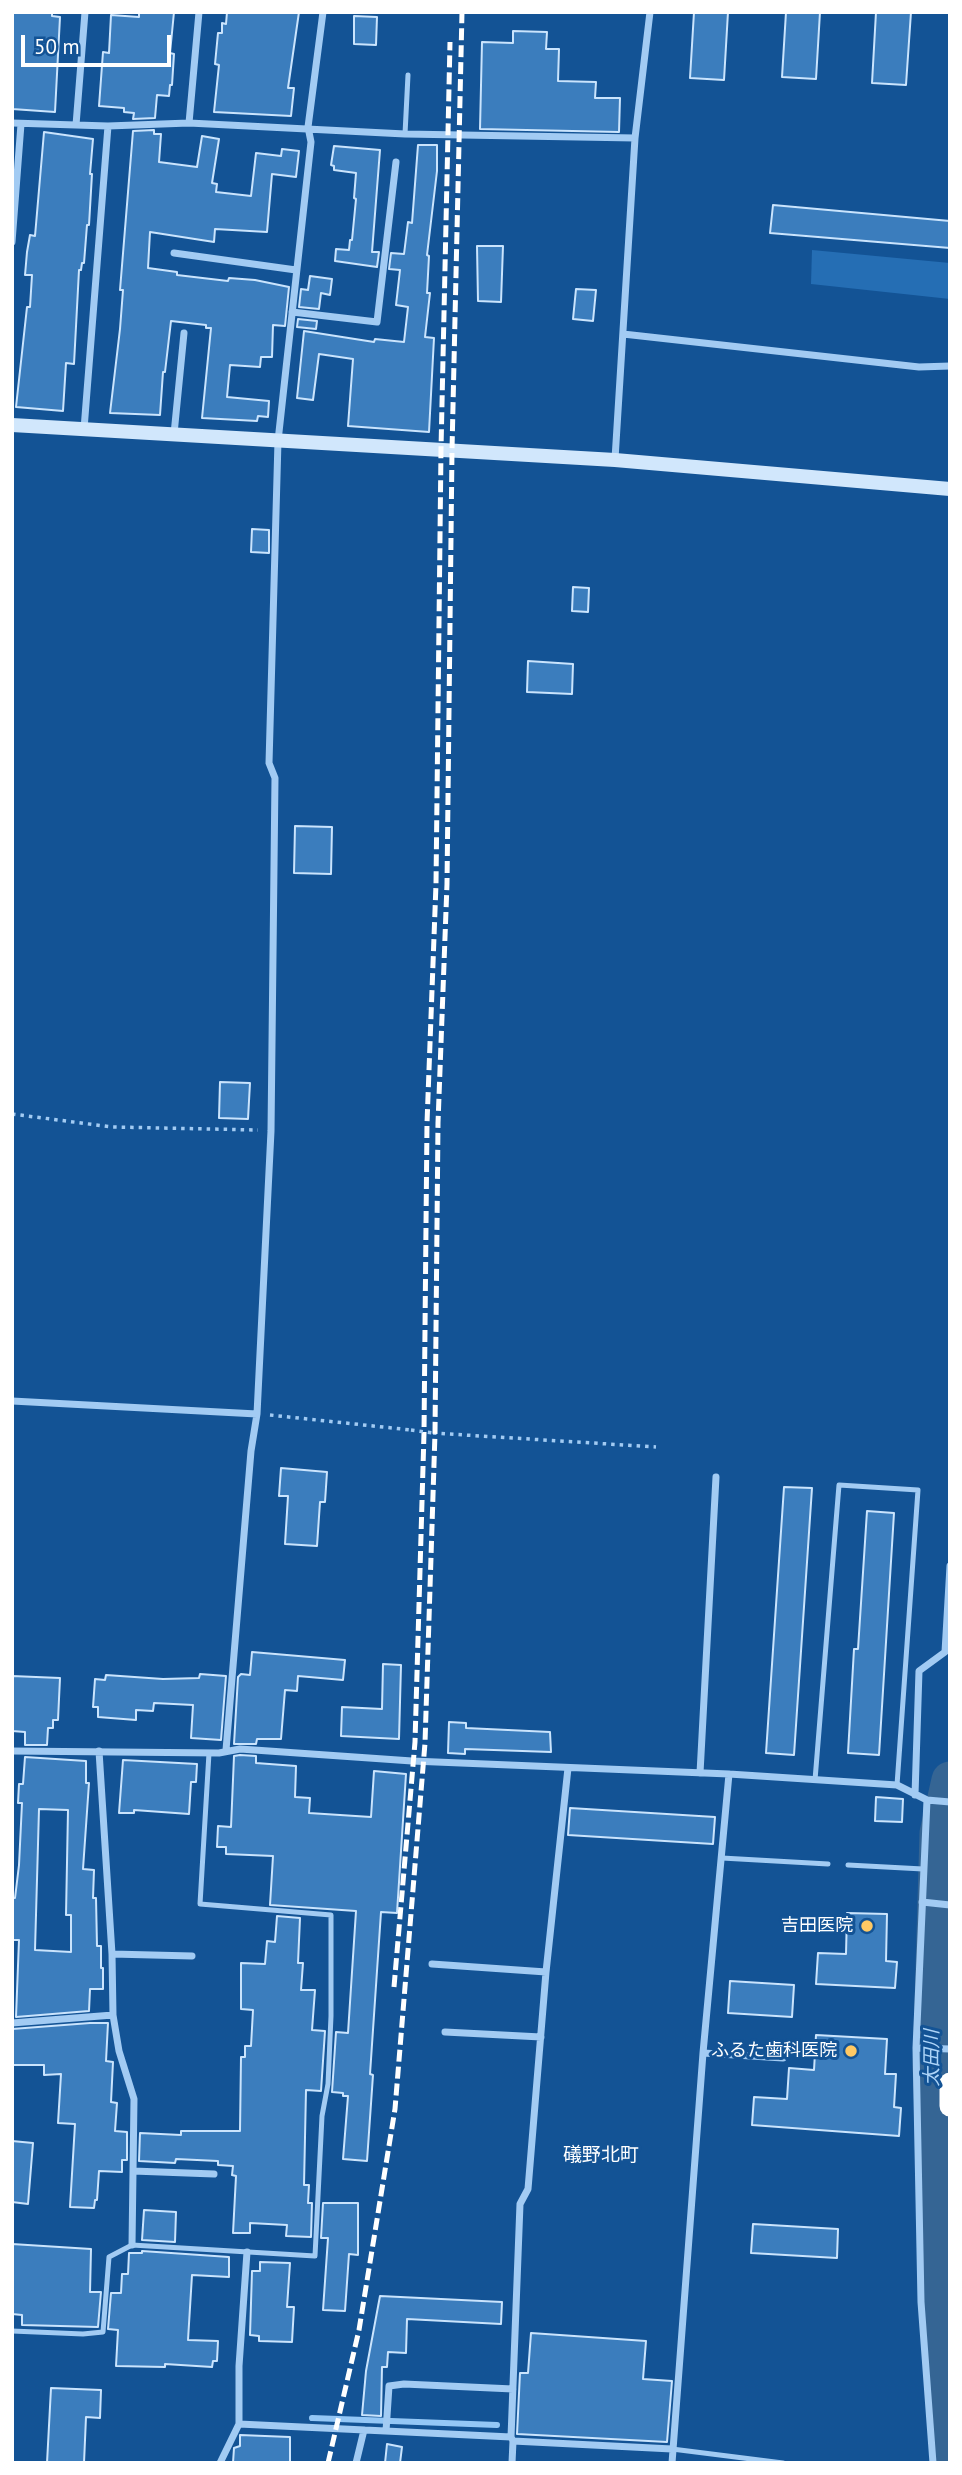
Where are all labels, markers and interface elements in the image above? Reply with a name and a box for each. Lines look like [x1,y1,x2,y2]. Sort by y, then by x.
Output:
scale bar [24,21,175,65]
text: 50 m [34,33,80,60]
place label: 吉田医院 [781,1915,853,1937]
marker: 吉田医院 [859,1918,875,1934]
water label: 太田川 [922,2030,944,2086]
place label: ふるた歯科医院 [711,2040,837,2062]
marker: ふるた歯科医院 [843,2043,859,2059]
district label: 礒野北町 [563,2145,639,2167]

